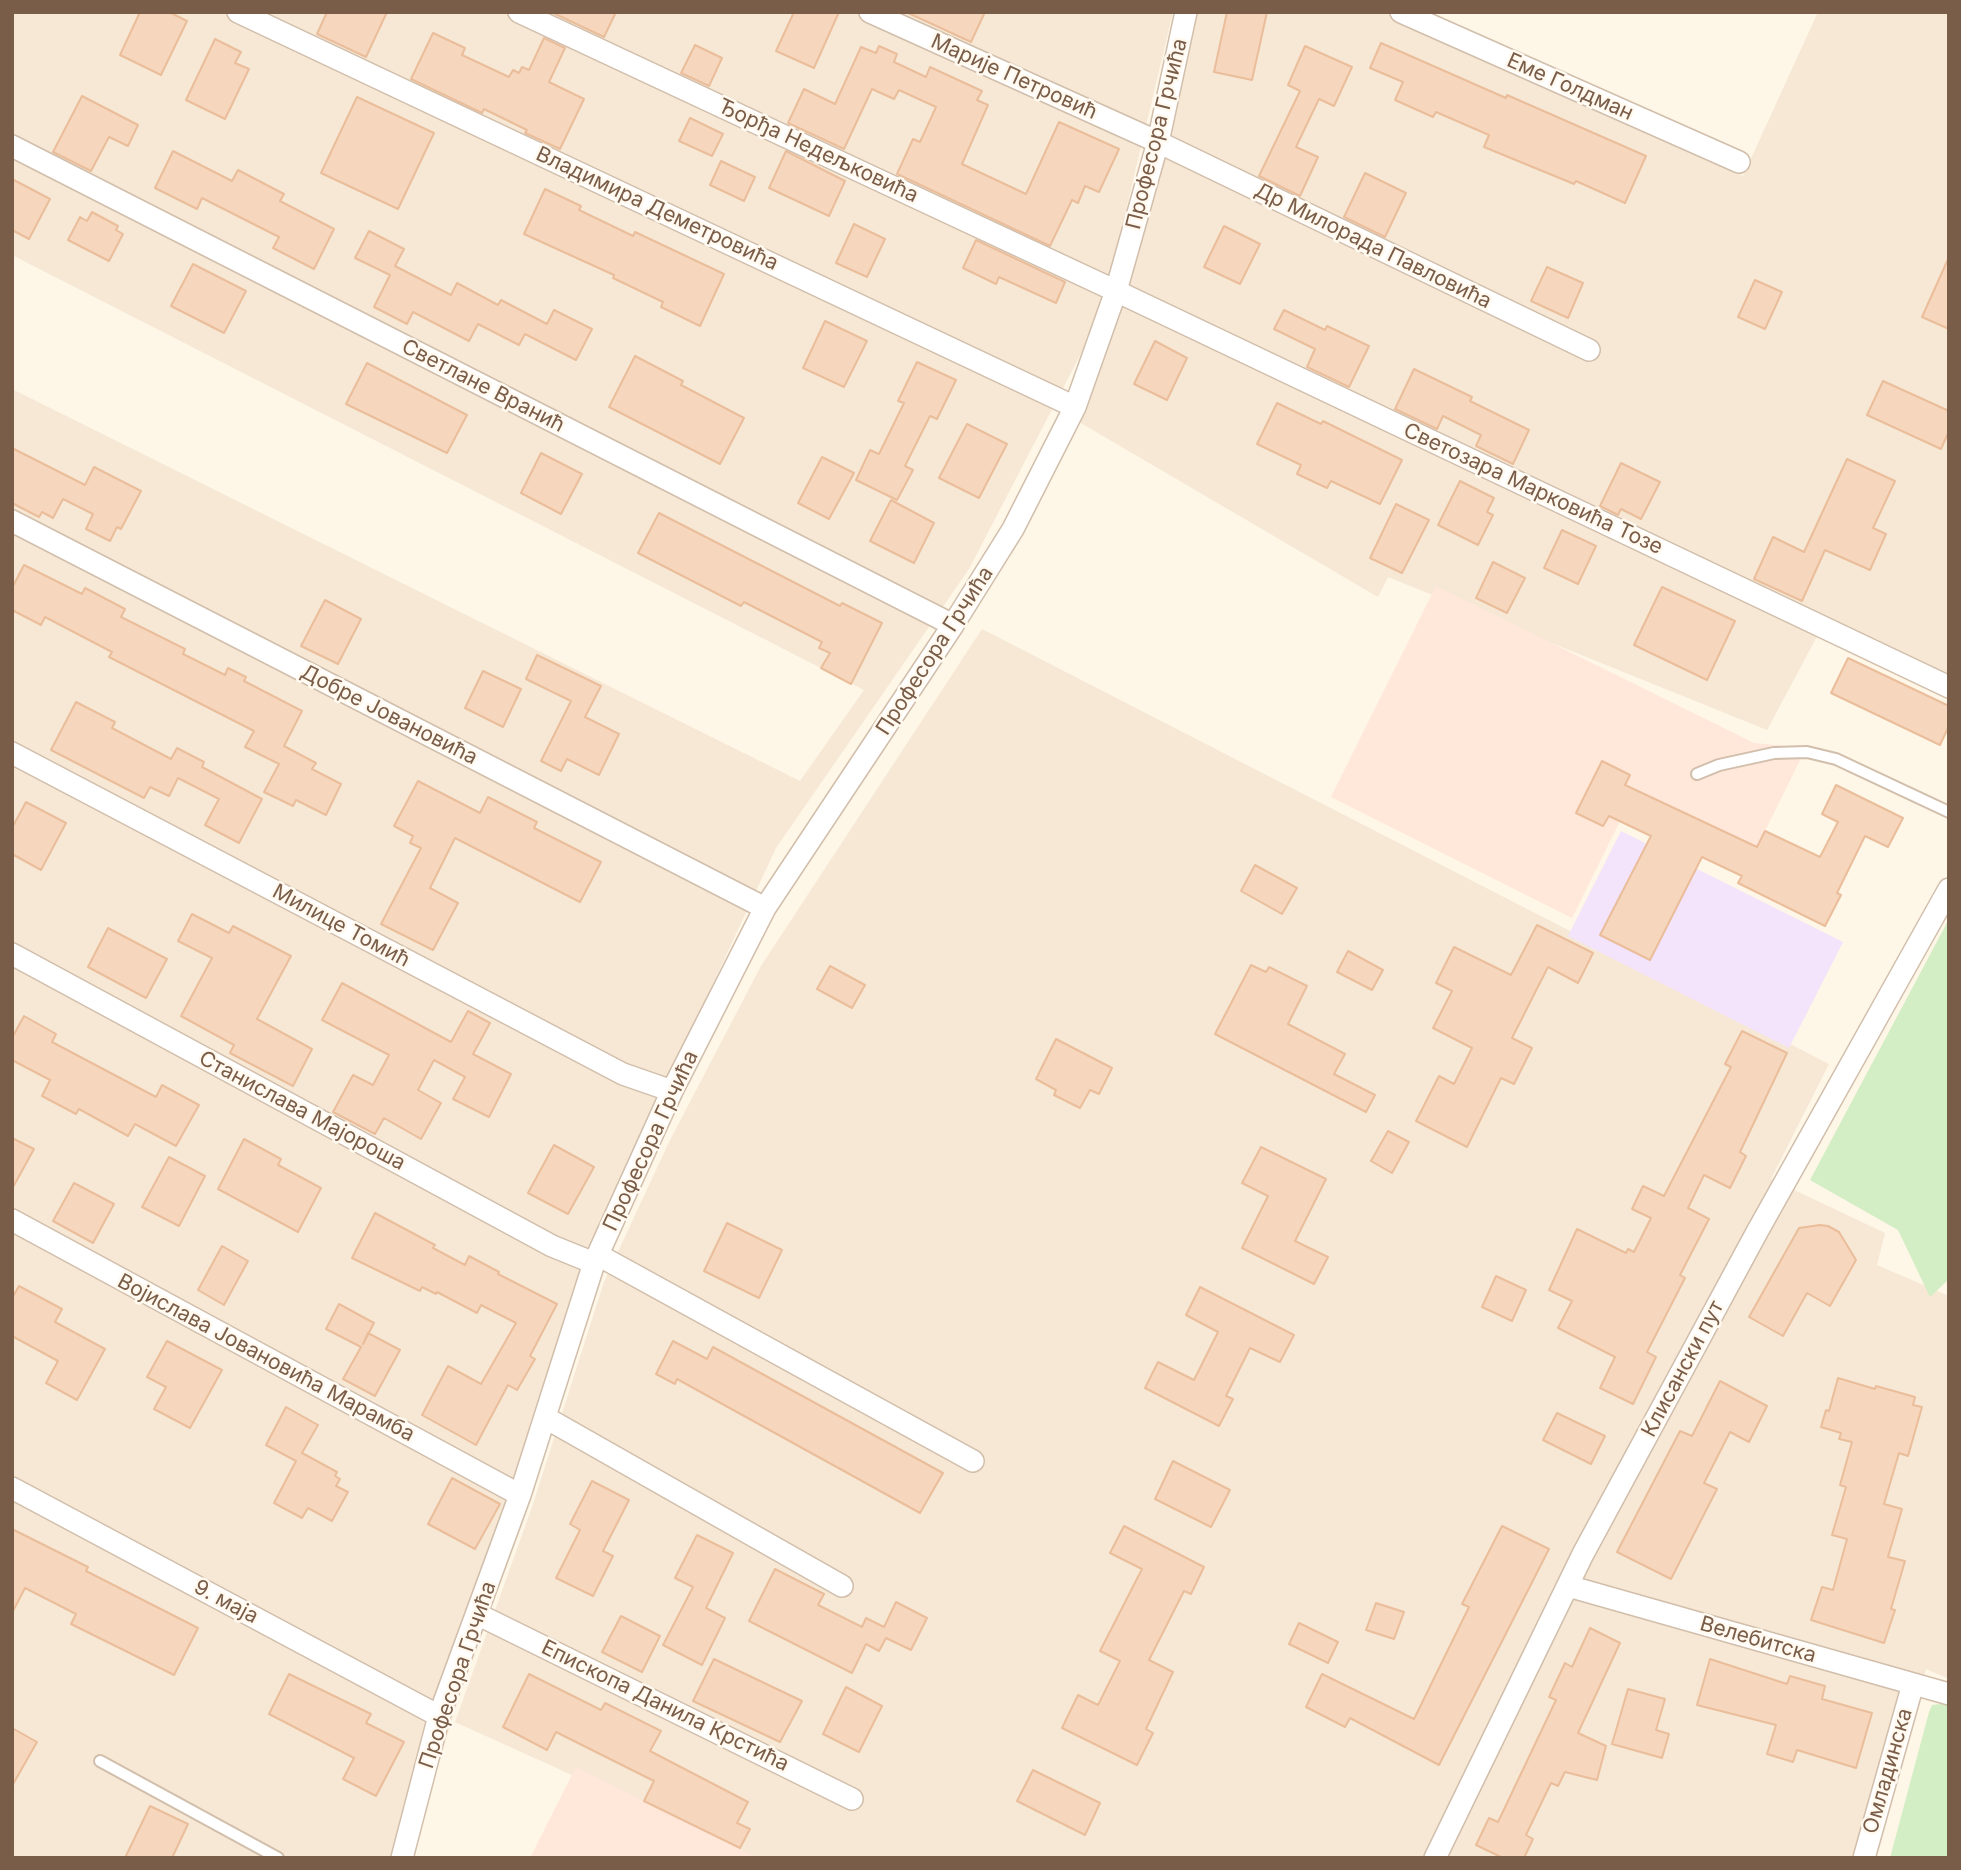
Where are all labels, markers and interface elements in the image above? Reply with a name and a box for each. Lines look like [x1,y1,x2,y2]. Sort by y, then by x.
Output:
street label: Марије Петровић [927,29,1101,125]
street label: Професора Грчића [1121,36,1193,232]
street label: Еме Голдман [1503,48,1637,126]
street label: Ђорђа Недељковића [714,94,922,208]
street label: Владимира Деметровића [532,142,782,276]
street label: Др Милорада Павловића [1251,178,1495,314]
street label: Светлане Вранић [397,334,569,438]
street label: Светозара Марковића Тозе [1399,418,1667,560]
street label: Професора Грчића [871,562,999,740]
street label: Добре Јовановића [296,660,482,770]
street label: Милице Томић [268,879,414,973]
street label: Станислава Мајороша [194,1046,410,1176]
street label: Професора Грчића [598,1047,704,1235]
street label: Војислава Јовановића Марамба [113,1269,419,1447]
street label: Клисански пут [1637,1297,1729,1441]
street label: 9. маја [189,1575,263,1629]
street label: Професора Грчића [414,1578,502,1772]
street label: Велебитска [1697,1611,1819,1669]
street label: Епископа Данила Крстића [537,1635,793,1777]
street label: Омладинска [1858,1705,1918,1837]

